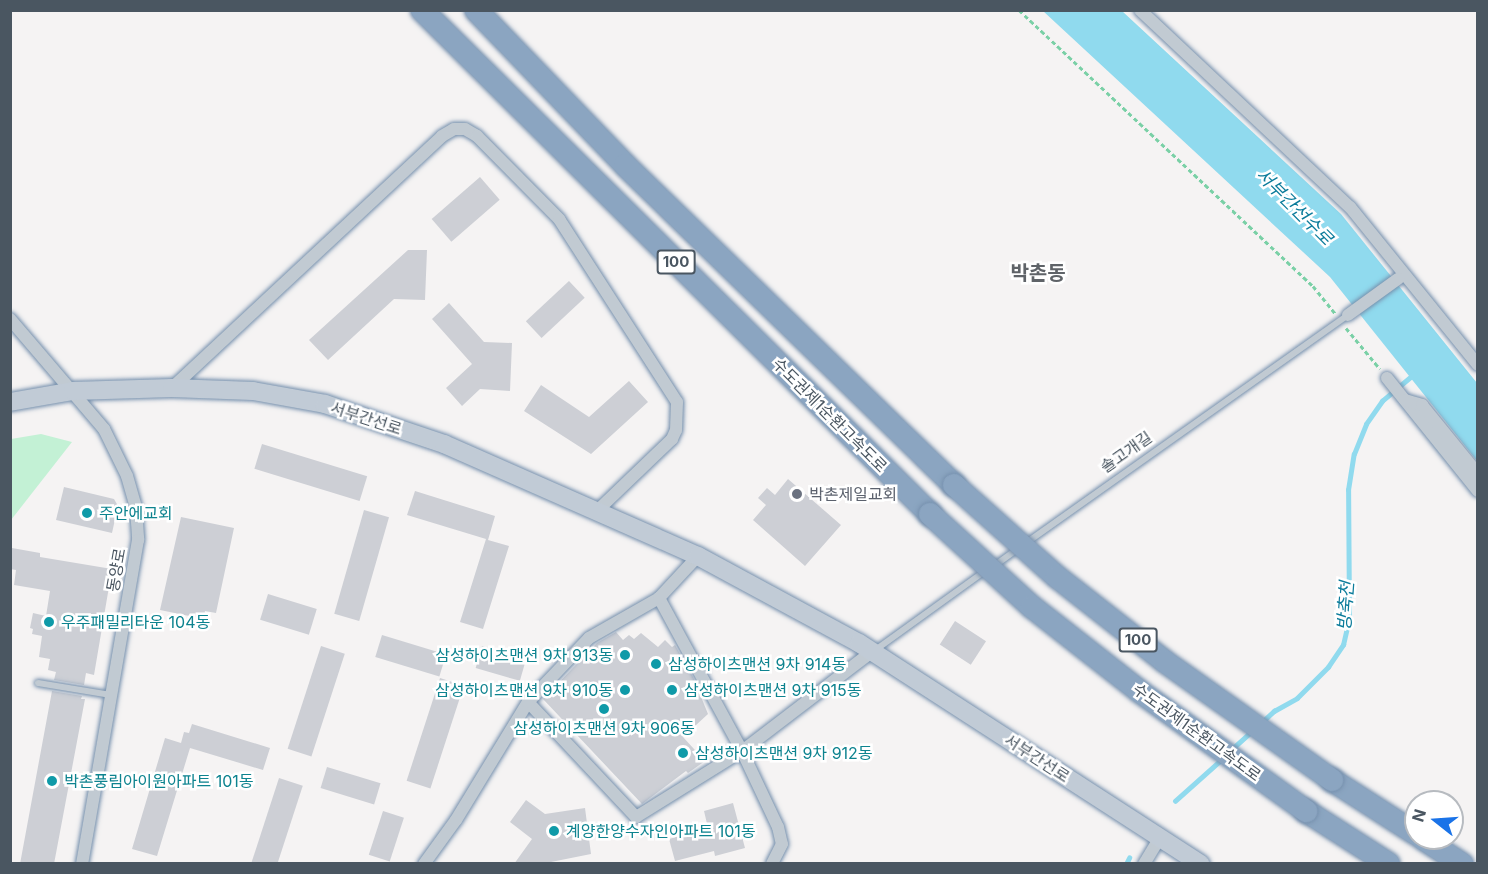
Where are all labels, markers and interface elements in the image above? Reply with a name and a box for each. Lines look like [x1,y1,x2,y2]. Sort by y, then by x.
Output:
water label: 서부간선수로 [1251,164,1337,250]
road number: 100 [656,250,696,274]
district label: 박촌동 [1010,261,1066,285]
street label: 수도권제1순환고속도로 [769,354,891,476]
street label: 서부간선로 [328,397,404,439]
street label: 솔고개길 [1096,427,1156,477]
place label: 박촌제일교회 [809,484,897,504]
marker: 박촌제일교회 [790,487,804,501]
place label: 주안에교회 [99,503,173,523]
marker: 주안에교회 [80,506,94,520]
street label: 동양로 [103,547,129,593]
water label: 방축천 [1333,580,1359,632]
place label: 우주패밀리타운 104동 [61,612,210,632]
marker: 우주패밀리타운 104동 [42,615,56,629]
road number: 100 [1118,628,1158,652]
place label: 삼성하이츠맨션 9차 913동 [435,645,613,665]
marker: 삼성하이츠맨션 9차 913동 [618,648,632,662]
place label: 삼성하이츠맨션 9차 914동 [668,654,846,674]
marker: 삼성하이츠맨션 9차 914동 [649,657,663,671]
street label: 수도권제1순환고속도로 [1129,679,1265,785]
place label: 삼성하이츠맨션 9차 910동 [435,680,613,700]
place label: 삼성하이츠맨션 9차 915동 [684,680,862,700]
marker: 삼성하이츠맨션 9차 910동 [618,683,632,697]
marker: 삼성하이츠맨션 9차 915동 [665,683,679,697]
marker: 삼성하이츠맨션 9차 906동 [597,702,611,716]
place label: 삼성하이츠맨션 9차 906동 [513,718,695,738]
street label: 서부간선로 [1001,730,1073,786]
place label: 삼성하이츠맨션 9차 912동 [695,743,873,763]
marker: 삼성하이츠맨션 9차 912동 [676,746,690,760]
place label: 박촌풍림아이원아파트 101동 [64,771,254,791]
marker: 박촌풍림아이원아파트 101동 [45,774,59,788]
north arrow [1404,790,1464,850]
text: N [1407,807,1430,824]
place label: 계양한양수자인아파트 101동 [566,821,756,841]
marker: 계양한양수자인아파트 101동 [547,824,561,838]

